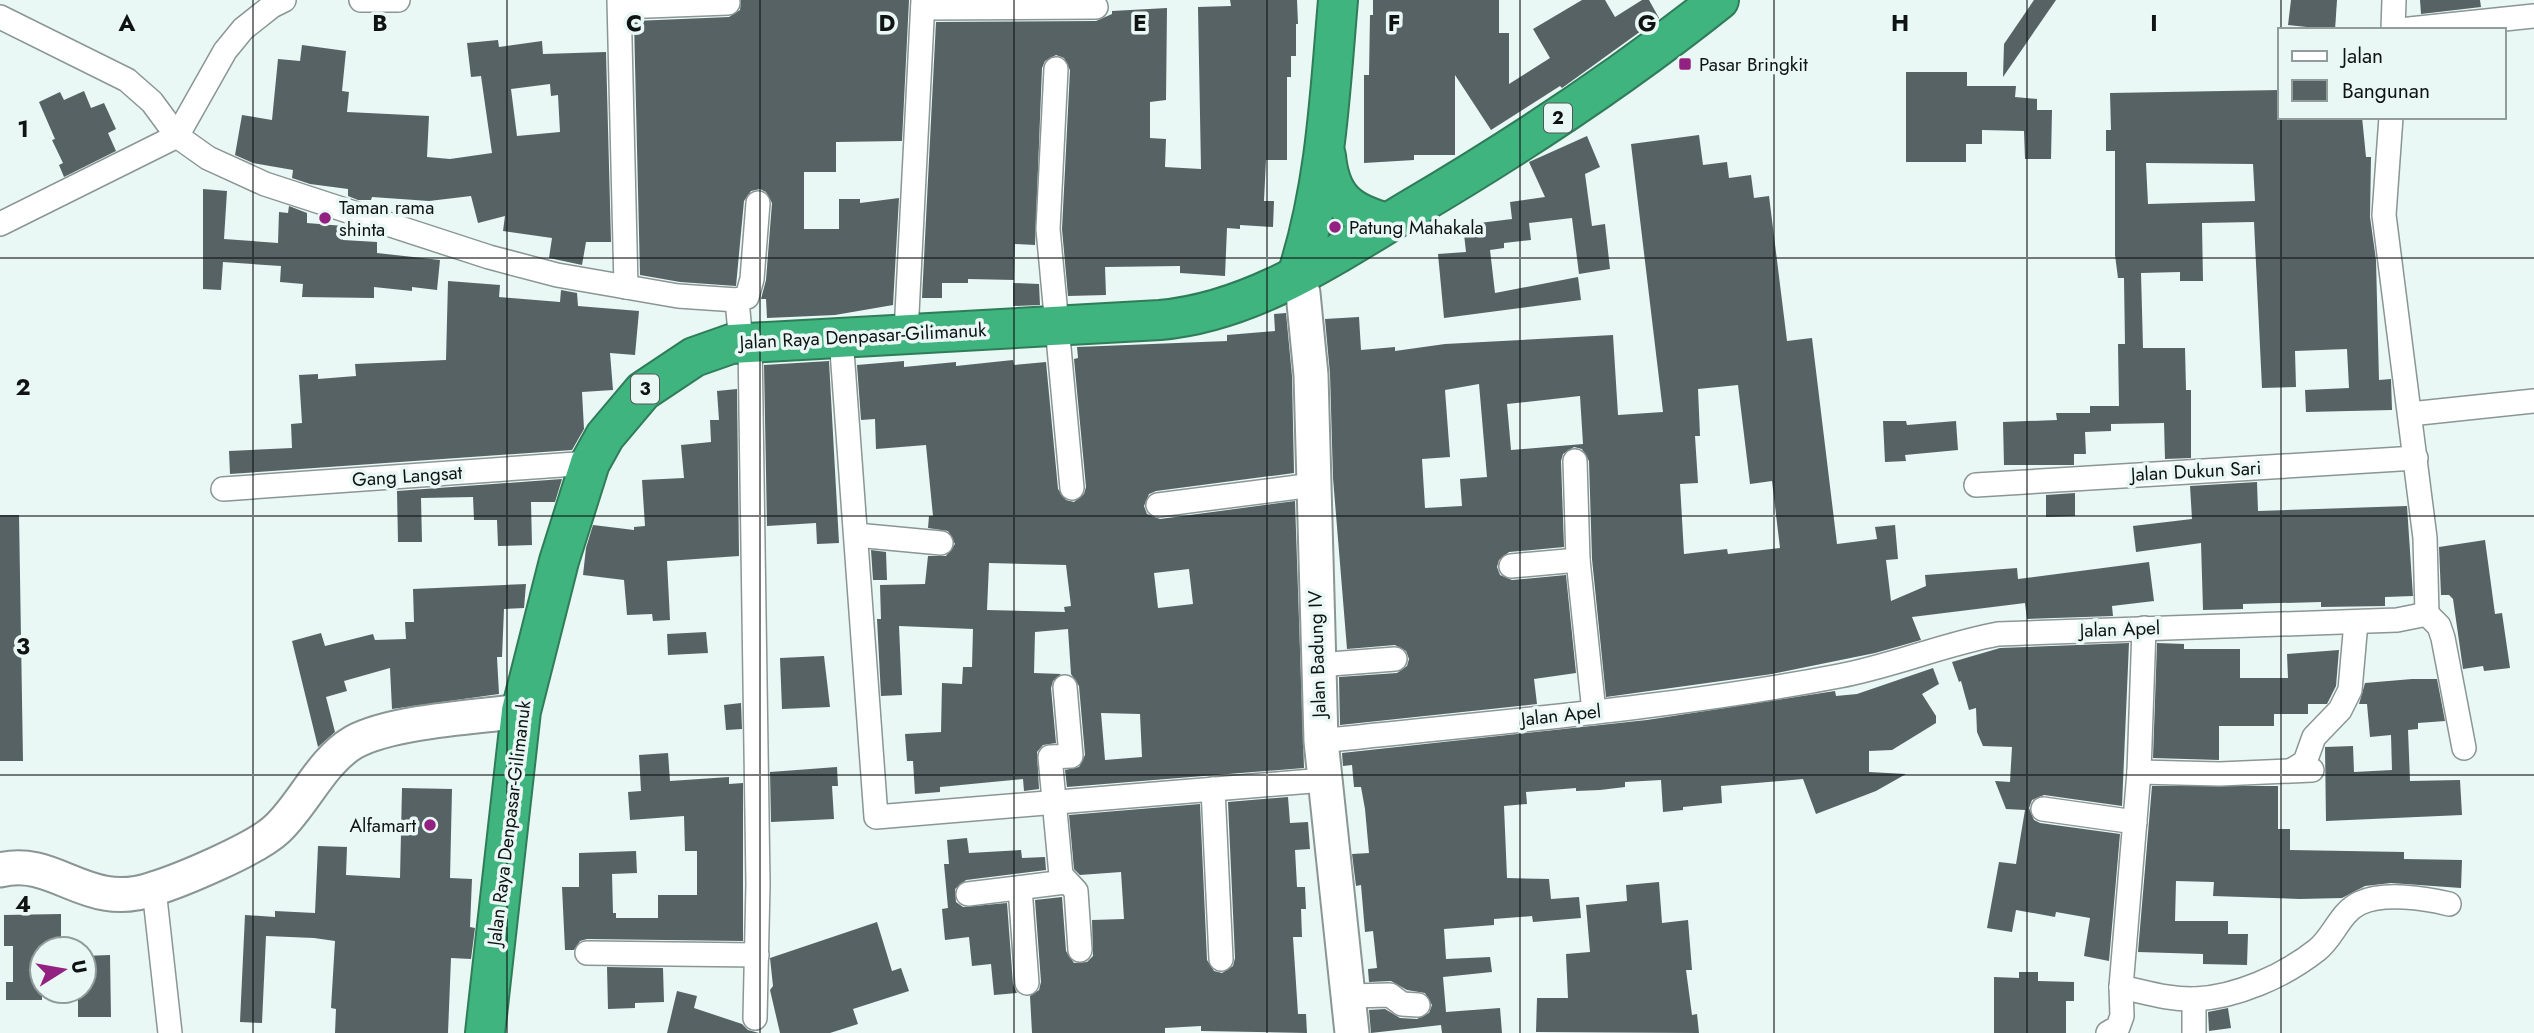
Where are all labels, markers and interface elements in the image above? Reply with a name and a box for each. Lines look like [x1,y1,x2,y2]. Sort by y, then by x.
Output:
text: A [118,6,136,40]
text: B [372,6,388,40]
text: C [626,6,642,40]
text: D [879,6,896,40]
text: E [1133,6,1147,40]
text: F [1388,6,1400,40]
text: G [1638,6,1656,40]
text: H [1891,6,1909,40]
text: I [2150,6,2158,40]
legend [2278,28,2506,119]
text: Jalan [2339,41,2383,71]
place label: Pasar Bringkit [1699,51,1808,78]
marker: Pasar Bringkit [1677,56,1693,72]
text: Bangunan [2342,76,2430,106]
road number: 2 [1544,104,1572,132]
text: 1 [17,112,29,146]
place label: Taman rama shinta [339,194,434,243]
marker: Taman rama shinta [317,210,333,226]
place label: Patung Mahakala [1349,214,1484,241]
marker: Patung Mahakala [1327,219,1343,235]
street label: Jalan Raya Denpasar-Gilimanuk [736,316,988,356]
text: 2 [15,370,31,404]
road number: 3 [631,374,659,404]
street label: Jalan Dukun Sari [2127,454,2262,488]
street label: Gang Langsat [351,459,463,493]
street label: Jalan Badung IV [1301,590,1333,721]
street label: Jalan Apel [2076,614,2161,644]
text: 3 [16,629,30,663]
street label: Jalan Apel [1517,697,1602,733]
street label: Jalan Raya Denpasar-Gilimanuk [480,698,538,950]
place label: Alfamart [349,812,416,839]
marker: Alfamart [422,817,438,833]
text: 4 [15,887,31,921]
north arrow [28,935,98,1005]
text: U [65,958,94,976]

